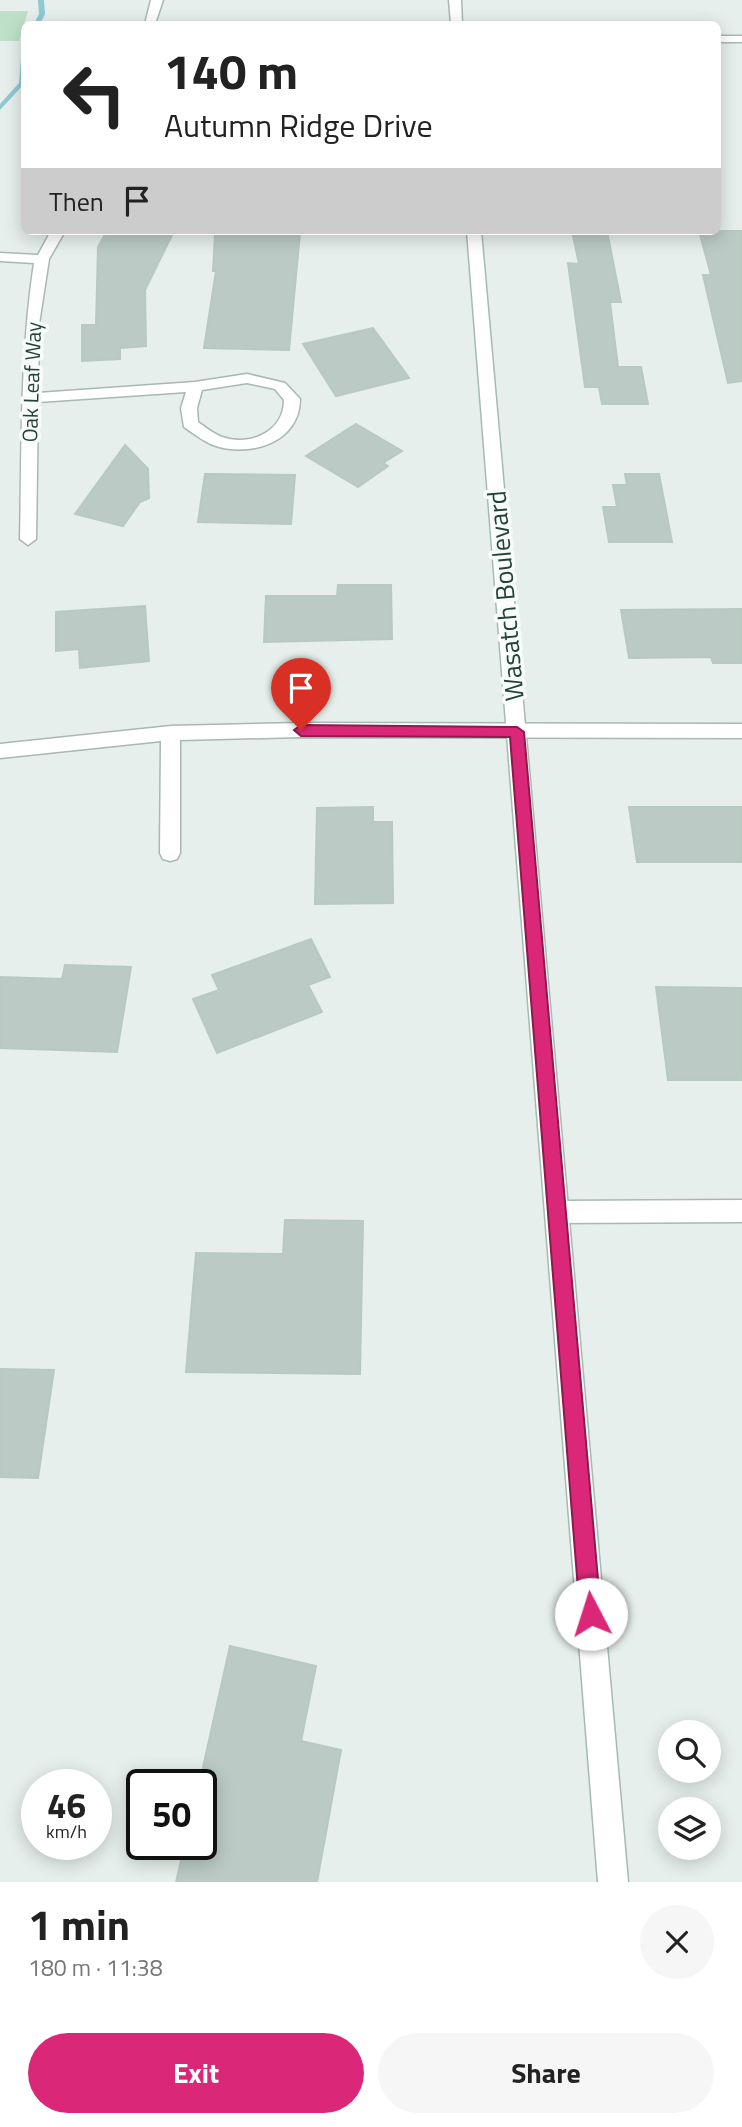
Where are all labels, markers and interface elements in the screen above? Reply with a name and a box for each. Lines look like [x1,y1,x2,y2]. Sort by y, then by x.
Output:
text: 140 m [164,33,298,108]
icon: left [49,49,140,140]
text: Autumn Ridge Drive [164,101,433,149]
text: Then [49,182,104,221]
icon: arrive [118,182,156,220]
street label: Oak Leaf Way [13,321,49,443]
street label: Wasatch Boulevard [476,489,534,703]
pin [271,658,331,730]
icon: arrive [282,669,320,707]
position arrow [554,1577,628,1651]
map controls [658,1720,721,1860]
button: search [658,1720,721,1783]
speed limit sign: 50 [126,1769,217,1860]
text: 46 [47,1778,86,1832]
button: layers [658,1797,721,1860]
text: km/h [46,1818,87,1845]
text: 1 min [28,1892,130,1956]
button: close [640,1905,714,1979]
text: 180 m · 11:38 [28,1950,163,1985]
button: Exit [28,2033,364,2113]
button: Share [378,2033,714,2113]

